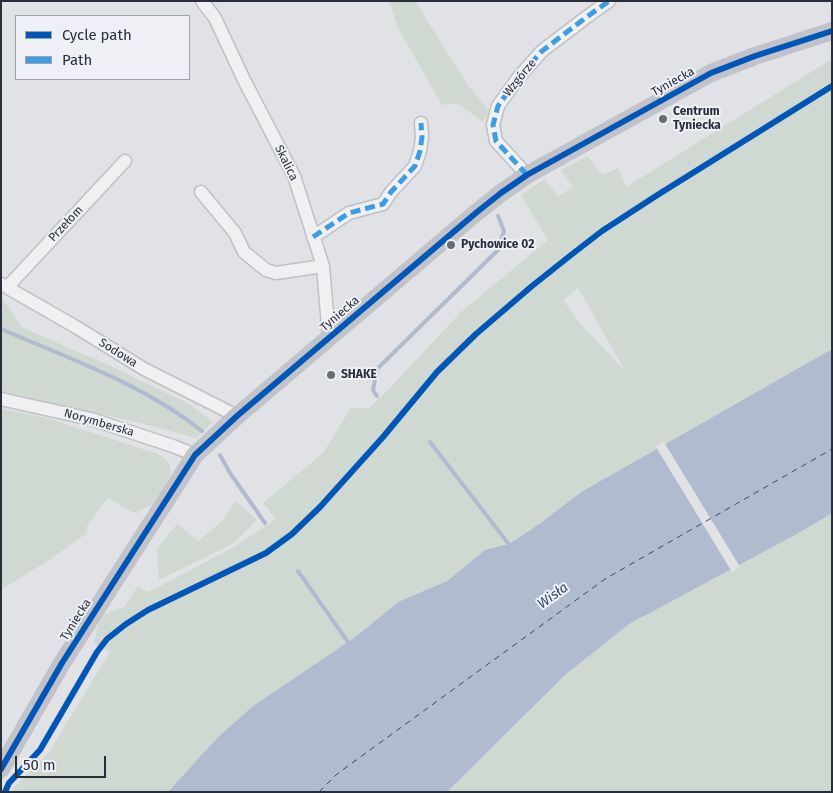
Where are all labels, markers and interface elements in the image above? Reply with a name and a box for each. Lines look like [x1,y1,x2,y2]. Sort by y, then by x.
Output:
legend [15,15,190,80]
text: Cycle path [62,26,132,44]
text: Path [62,51,92,69]
street label: Wzgórze [501,56,539,100]
street label: Tyniecka [649,64,697,100]
place label: Centrum Tyniecka [673,105,721,133]
marker: Centrum Tyniecka [657,113,669,125]
street label: Skalica [271,143,301,183]
street label: Przełom [46,203,86,245]
place label: Pychowice 02 [461,238,534,252]
marker: Pychowice 02 [445,239,457,251]
street label: Tyniecka [318,293,362,335]
street label: Sodowa [96,336,140,370]
place label: SHAKE [341,368,377,382]
marker: SHAKE [325,369,337,381]
street label: Norymberska [62,406,136,440]
water label: Wisła [534,579,572,613]
street label: Tyniecka [57,596,95,644]
scale bar [18,746,109,778]
text: 50 m [23,756,56,774]

